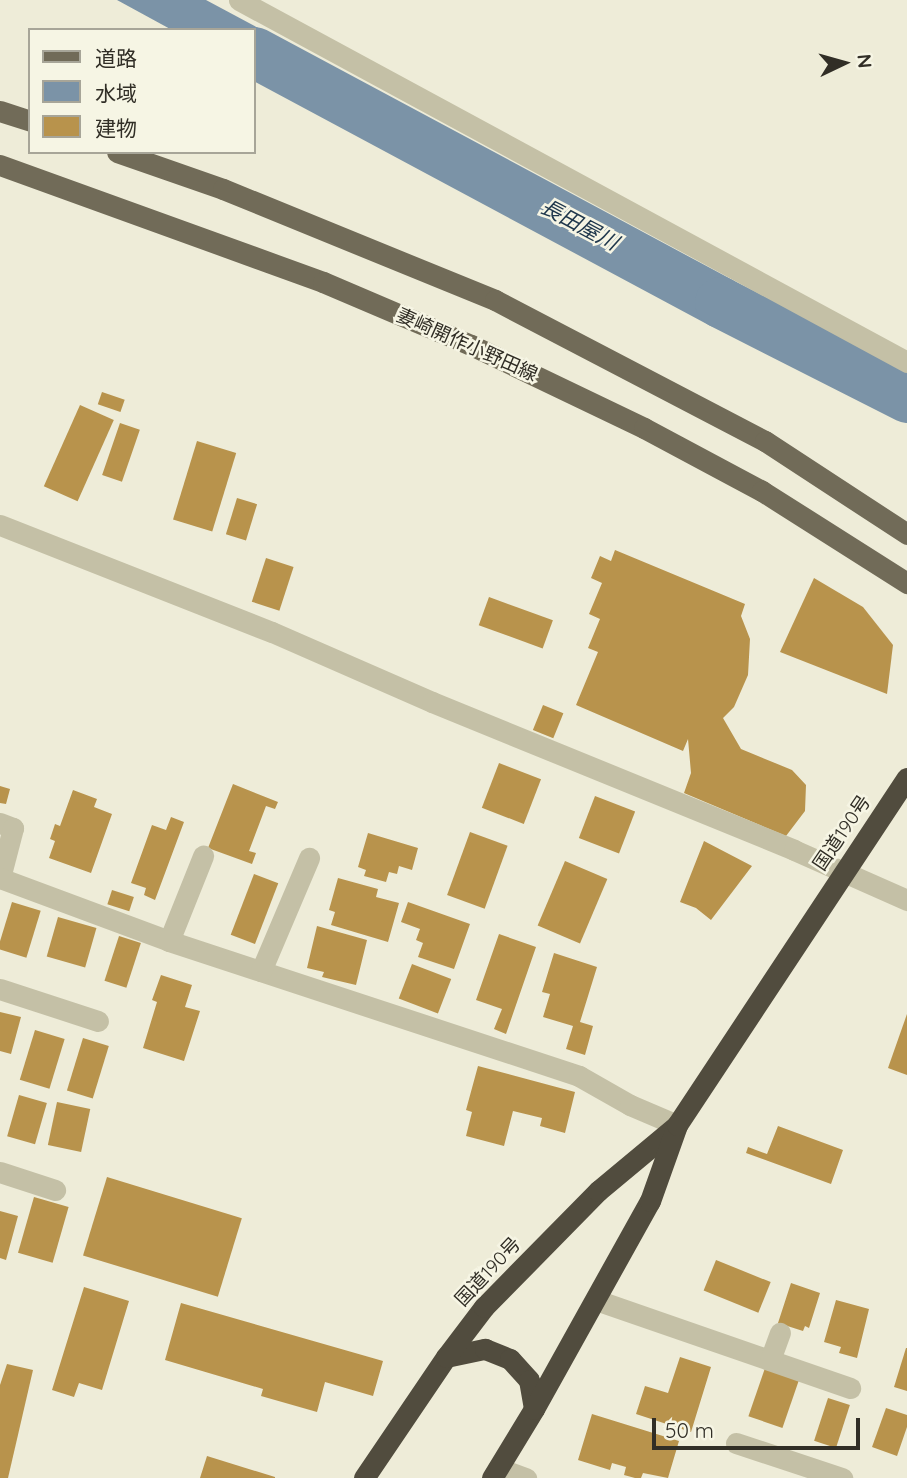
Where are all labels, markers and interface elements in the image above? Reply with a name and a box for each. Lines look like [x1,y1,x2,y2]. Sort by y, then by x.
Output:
legend [28,28,256,154]
north arrow [809,28,879,98]
text: 道路 [95,45,137,71]
text: N [852,53,877,69]
text: 水域 [95,80,137,106]
text: 建物 [95,115,137,141]
water label: 長田屋川 [537,193,623,255]
street label: 妻崎開作小野田線 [393,304,541,386]
street label: 国道190号 [809,791,875,875]
street label: 国道190号 [450,1233,526,1311]
scale bar [655,1404,863,1448]
text: 50 m [665,1417,714,1443]

